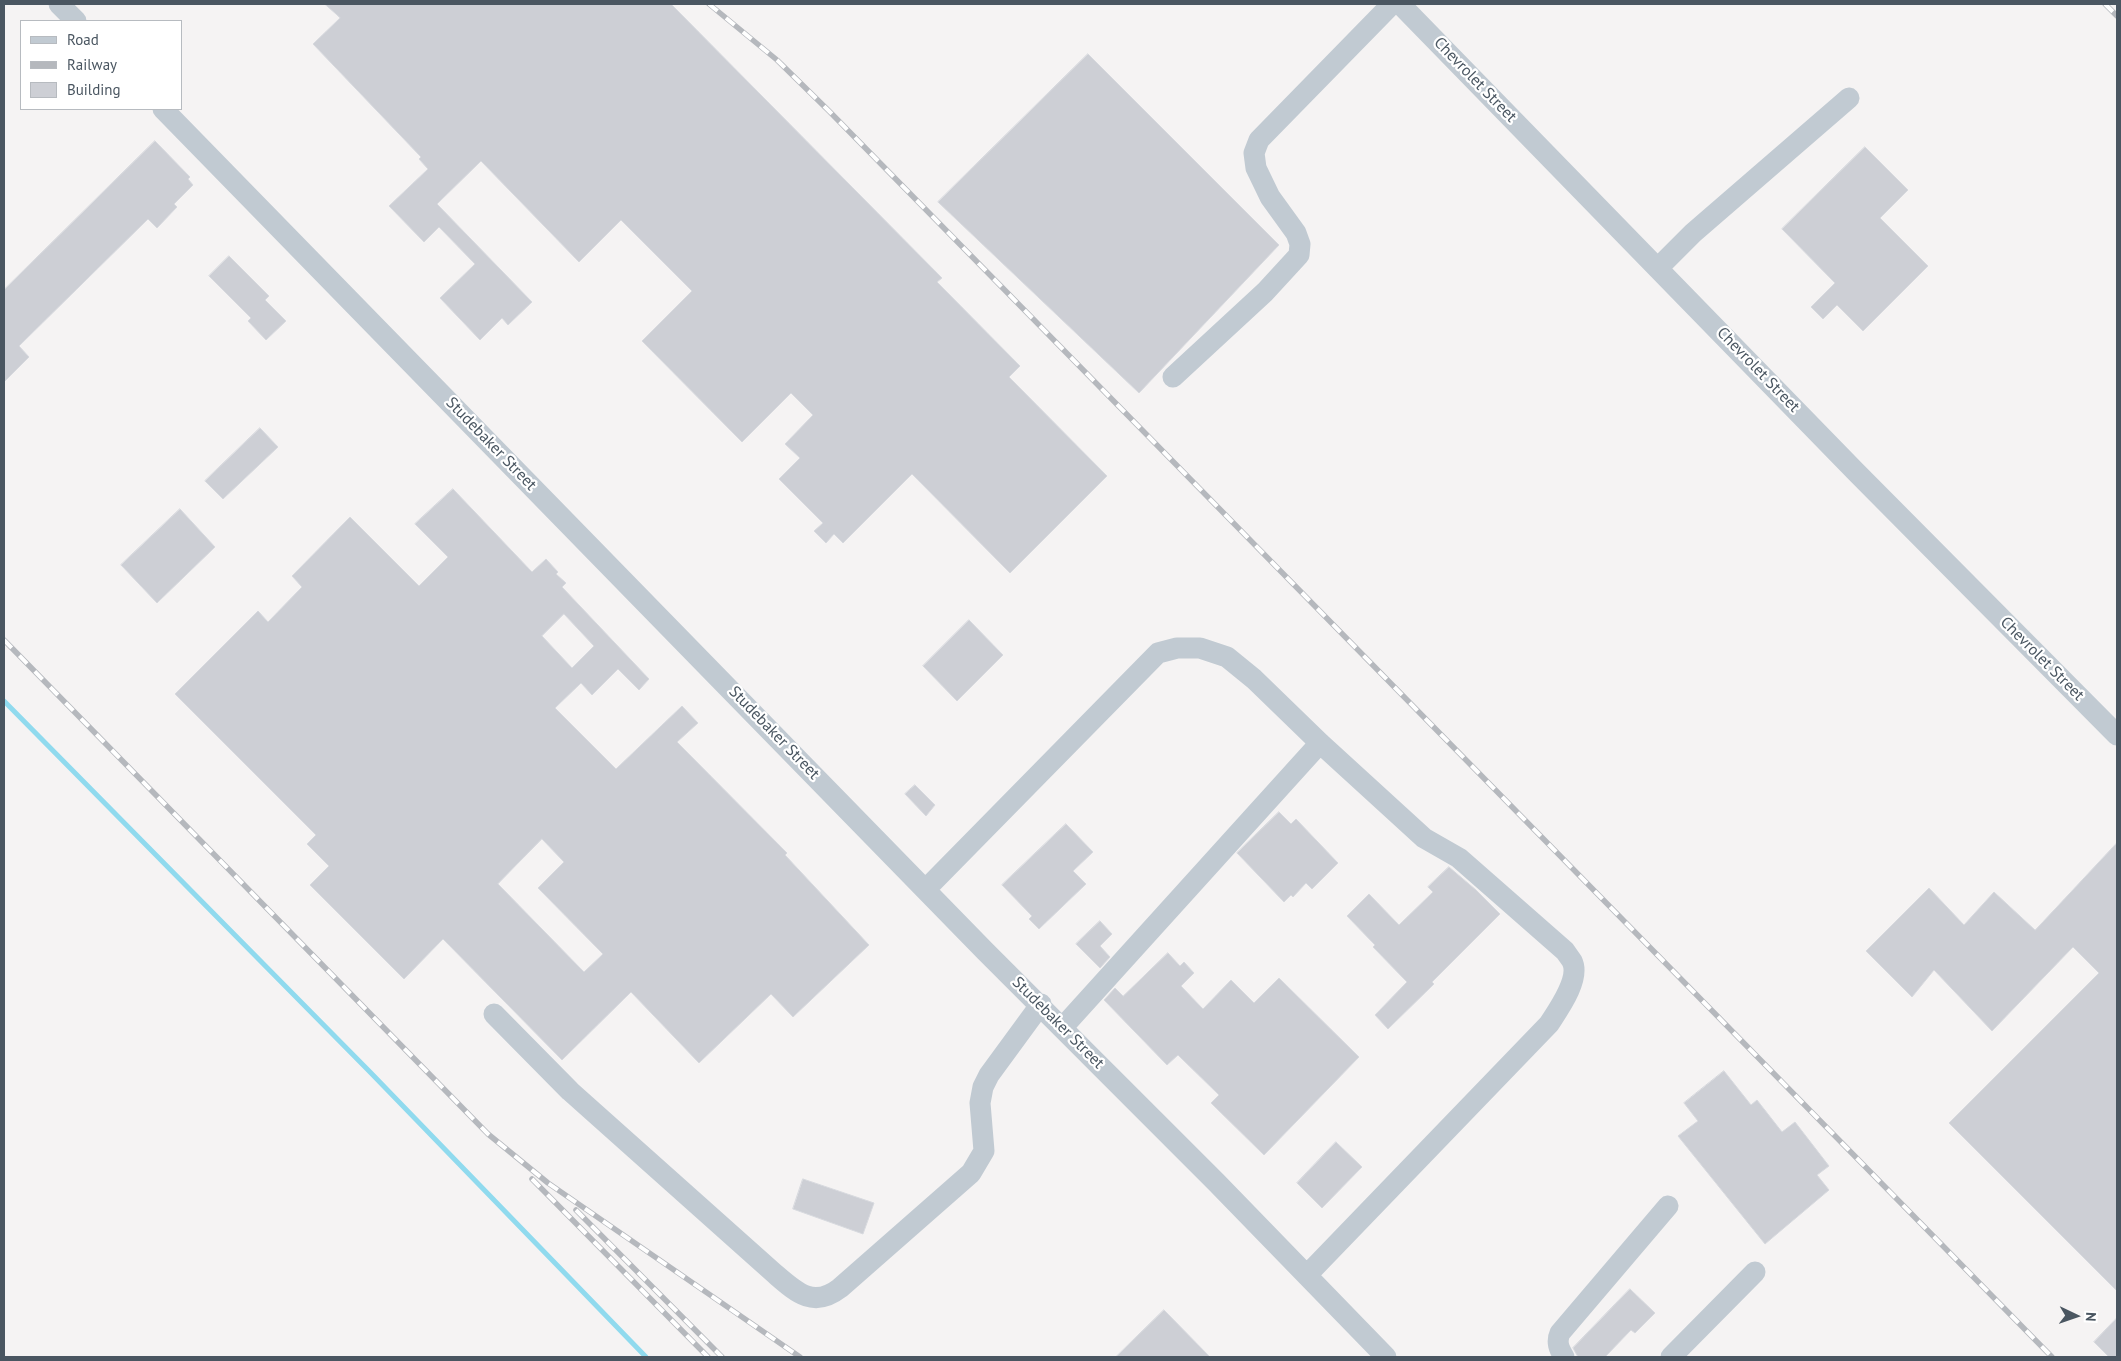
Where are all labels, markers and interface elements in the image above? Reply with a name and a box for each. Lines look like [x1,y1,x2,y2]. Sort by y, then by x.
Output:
legend [20,20,182,110]
text: Road [67,30,99,49]
street label: Chevrolet Street [1430,33,1520,127]
text: Railway [67,55,117,74]
text: Building [67,80,121,99]
street label: Chevrolet Street [1713,323,1803,417]
street label: Studebaker Street [442,393,540,495]
street label: Chevrolet Street [1996,613,2088,705]
street label: Studebaker Street [725,682,823,784]
street label: Studebaker Street [1008,973,1108,1073]
north arrow [2051,1291,2101,1341]
text: N [2082,1312,2100,1322]

